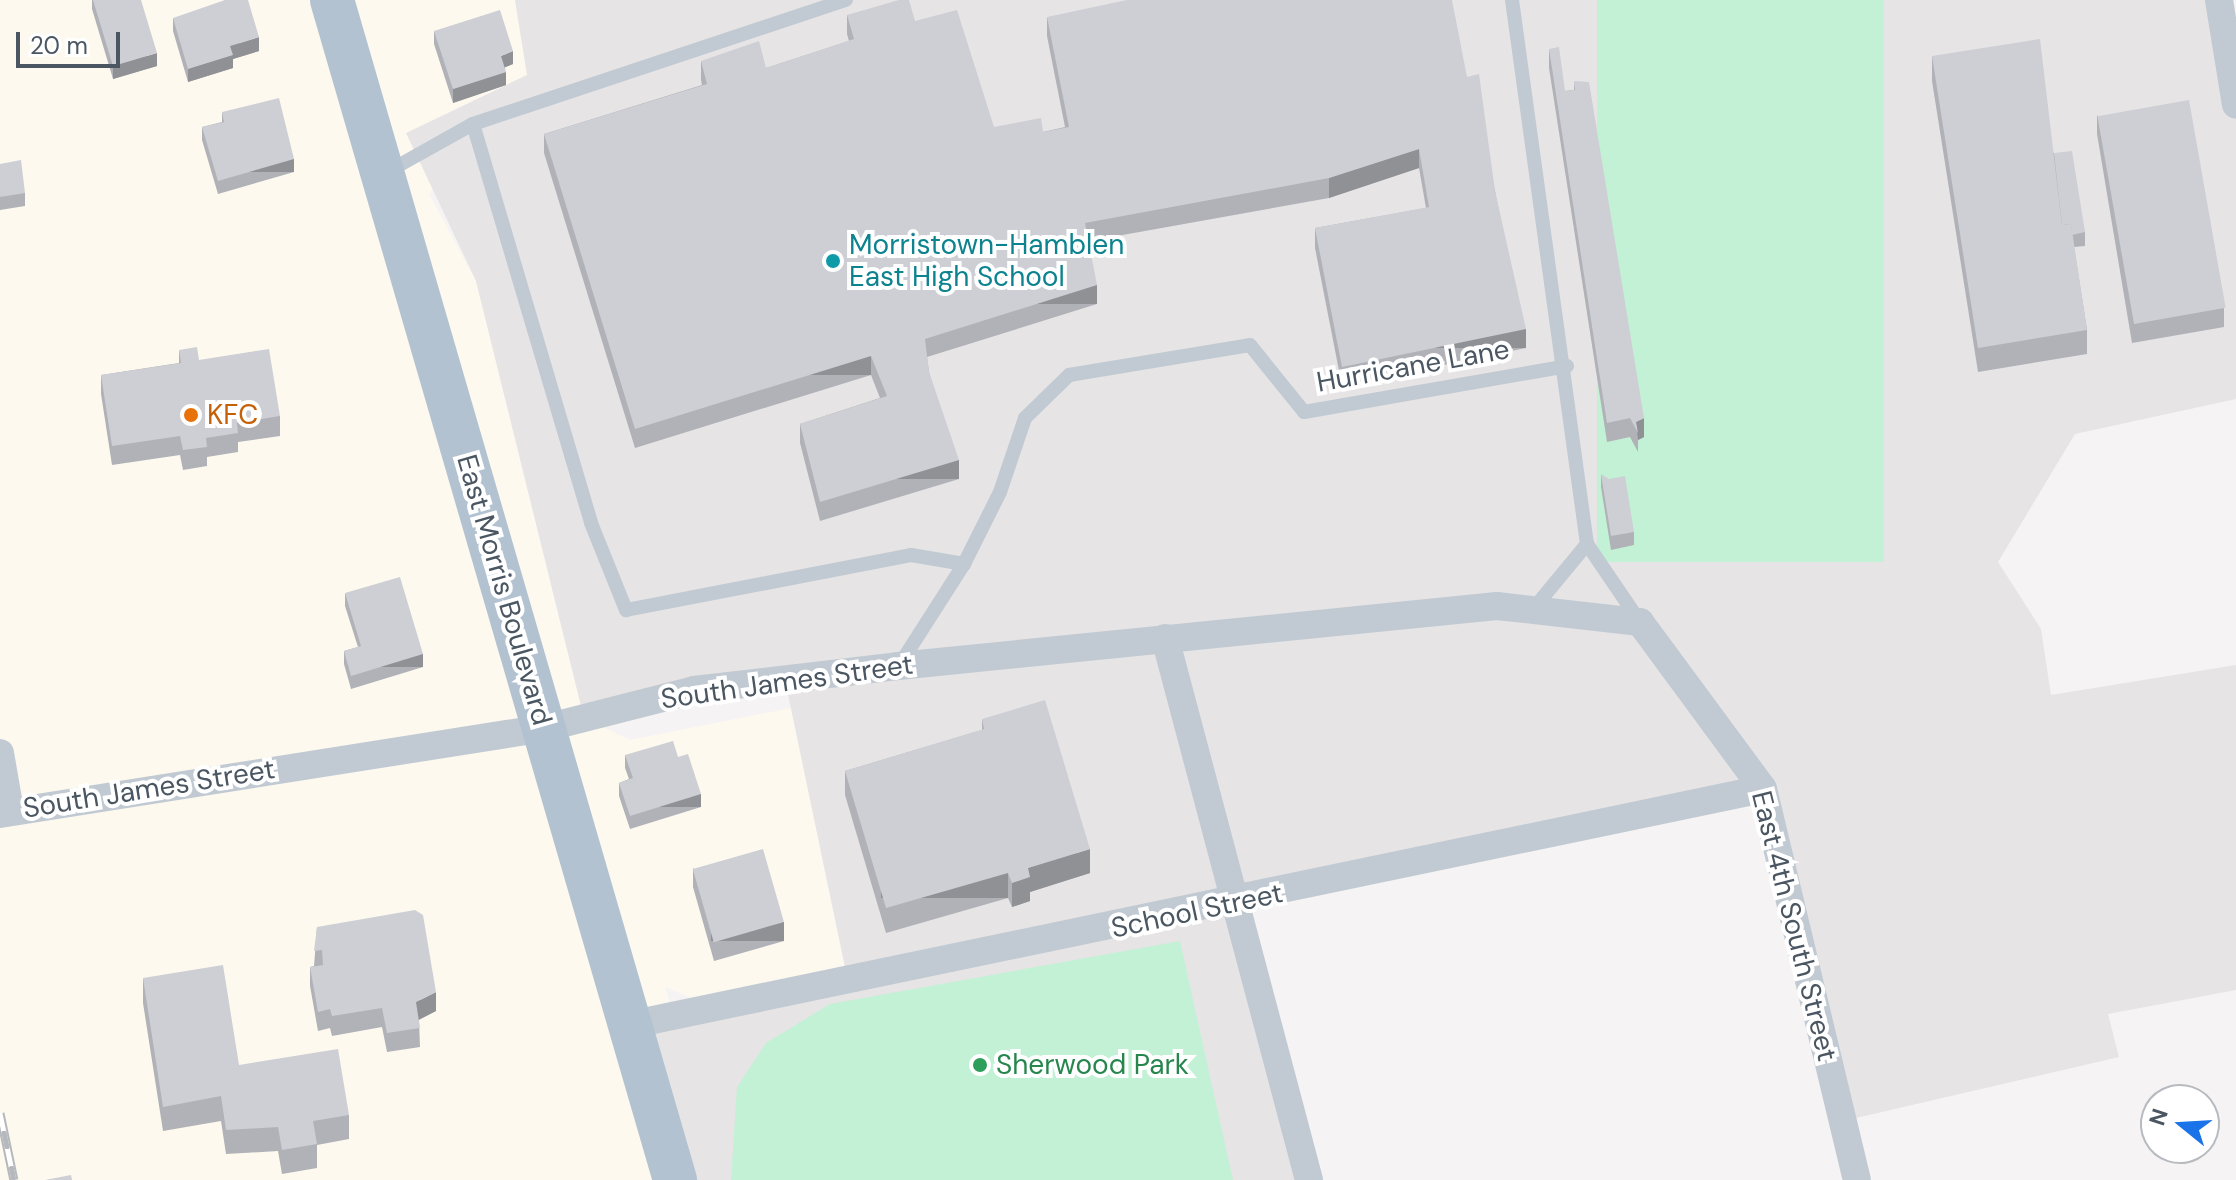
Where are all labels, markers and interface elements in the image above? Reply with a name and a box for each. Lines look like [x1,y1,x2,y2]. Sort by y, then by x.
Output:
scale bar [20,16,124,66]
text: 20 m [30,30,88,61]
place label: Morristown-Hamblen East High School [849,228,1124,294]
marker: Morristown-Hamblen East High School [824,252,842,270]
street label: Hurricane Lane [1314,333,1512,399]
place label: KFC [207,398,258,432]
marker: KFC [182,406,200,424]
street label: East Morris Boulevard [449,451,559,729]
street label: South James Street [659,648,915,716]
street label: South James Street [21,753,277,825]
street label: East 4th South Street [1744,787,1844,1065]
street label: School Street [1108,876,1286,946]
place label: Sherwood Park [996,1048,1189,1082]
marker: Sherwood Park [971,1056,989,1074]
north arrow [2140,1084,2220,1164]
text: N [2142,1105,2175,1129]

